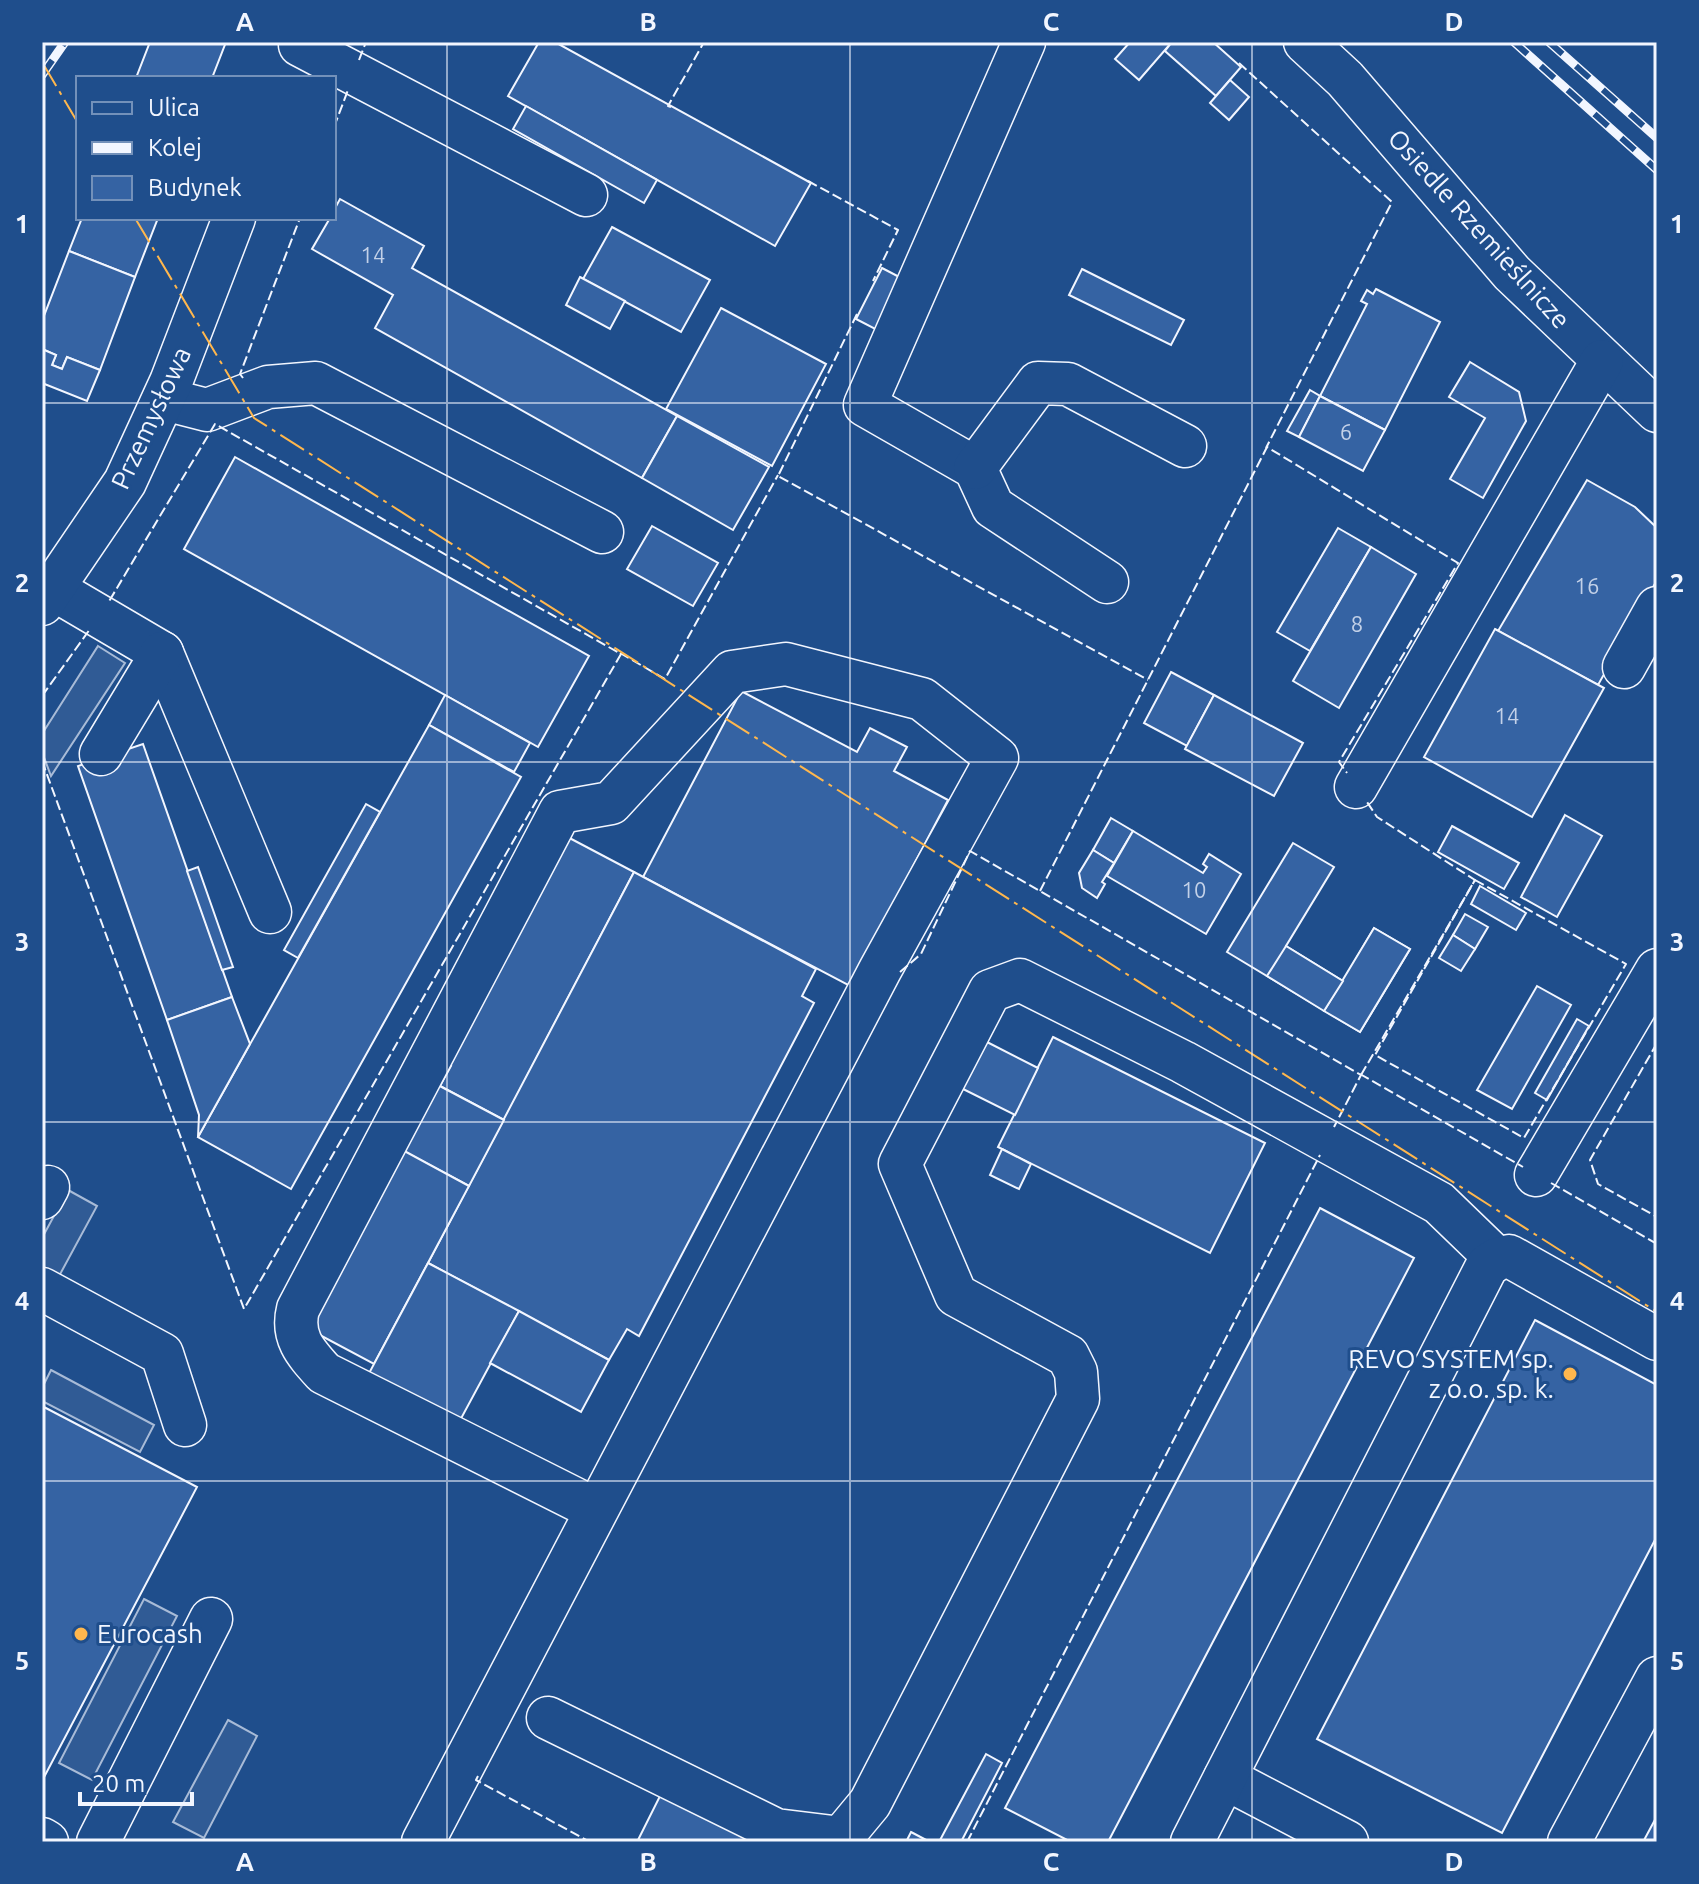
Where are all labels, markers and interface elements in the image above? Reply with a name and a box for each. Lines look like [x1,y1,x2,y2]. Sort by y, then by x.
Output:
text: A [236,7,255,36]
text: B [639,7,657,36]
text: C [1043,7,1060,36]
text: D [1445,7,1463,36]
legend [76,76,336,220]
text: Ulica [148,94,200,121]
street label: Osiedle Rzemieślnicze [1382,123,1576,334]
text: Kolej [148,134,202,161]
text: Budynek [148,174,242,201]
text: 1 [15,209,29,238]
text: 1 [1670,209,1684,238]
house number: 14 [361,242,385,267]
street label: Przemysłowa [105,342,196,493]
house number: 6 [1340,419,1352,444]
text: 2 [15,568,29,597]
text: 2 [1670,568,1684,597]
house number: 16 [1575,573,1599,598]
house number: 8 [1351,611,1363,636]
house number: 14 [1495,703,1519,728]
house number: 10 [1182,877,1206,902]
text: 3 [15,927,29,956]
text: 3 [1670,927,1684,956]
text: 4 [15,1286,29,1315]
text: 4 [1670,1286,1684,1315]
place label: REVO SYSTEM sp. z o.o. sp. k. [1348,1344,1554,1403]
marker: REVO SYSTEM sp. z o.o. sp. k. [1561,1365,1579,1383]
place label: Eurocash [97,1619,203,1648]
marker: Eurocash [72,1625,90,1643]
text: 5 [15,1646,29,1675]
text: 5 [1670,1646,1684,1675]
scale bar [80,1756,192,1806]
text: 20 m [92,1770,145,1797]
text: A [236,1847,255,1876]
text: B [639,1847,657,1876]
text: C [1043,1847,1060,1876]
text: D [1445,1847,1463,1876]

